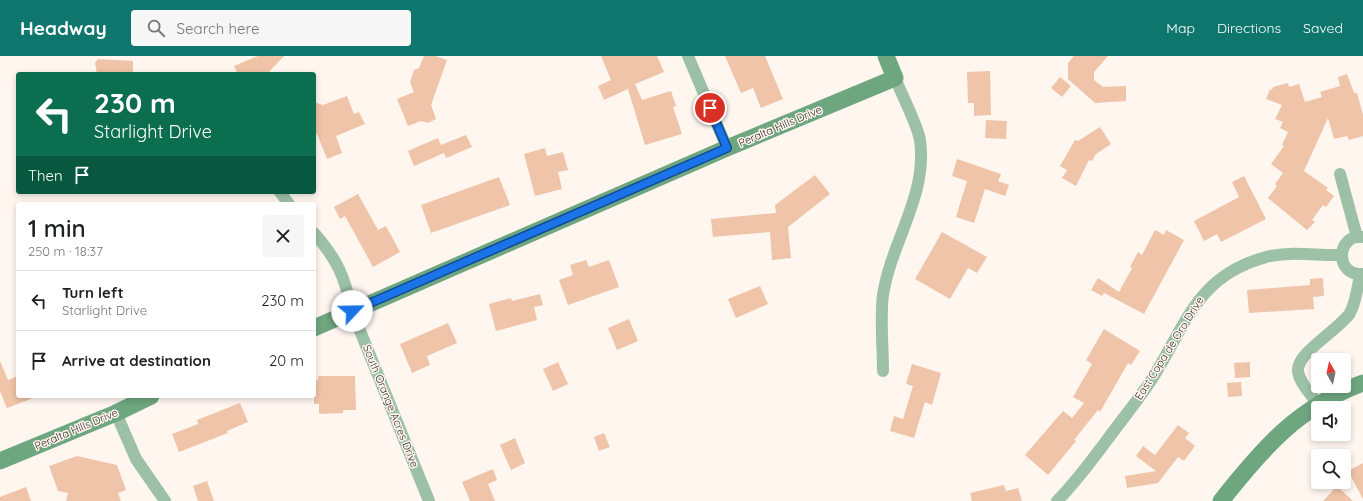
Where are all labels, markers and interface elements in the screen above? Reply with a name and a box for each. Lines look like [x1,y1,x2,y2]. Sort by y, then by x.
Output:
search box [131,10,411,46]
text: Headway [20,16,107,40]
icon: search [145,17,167,39]
text: Search here [177,19,259,38]
text: Map [1166,19,1195,37]
text: Directions [1217,19,1281,37]
text: Saved [1303,19,1343,37]
text: 230 m [94,85,176,120]
icon: left [28,88,80,140]
pin [693,91,727,125]
icon: arrive [699,97,721,119]
street label: Peralta Hills Drive [736,102,824,150]
text: Starlight Drive [94,120,212,143]
icon: arrive [71,164,93,186]
text: Then [28,166,63,185]
text: 1 min [28,213,86,243]
button: close [262,215,304,257]
text: 250 m · 18:37 [28,243,103,259]
text: Turn left [62,283,124,302]
icon: left [28,290,50,312]
position arrow [331,290,373,332]
text: 230 m [261,291,304,310]
street label: East Copa de Oro Drive [1131,294,1207,402]
text: Starlight Drive [62,302,147,318]
street label: South Orange Acres Drive [360,343,422,469]
icon: arrive [28,350,50,372]
text: Arrive at destination [62,351,211,370]
text: 20 m [269,351,304,370]
north arrow [1311,353,1351,393]
map controls [1311,353,1351,489]
button: sound [1311,401,1351,441]
street label: Peralta Hills Drive [32,405,120,453]
button: search [1311,449,1351,489]

